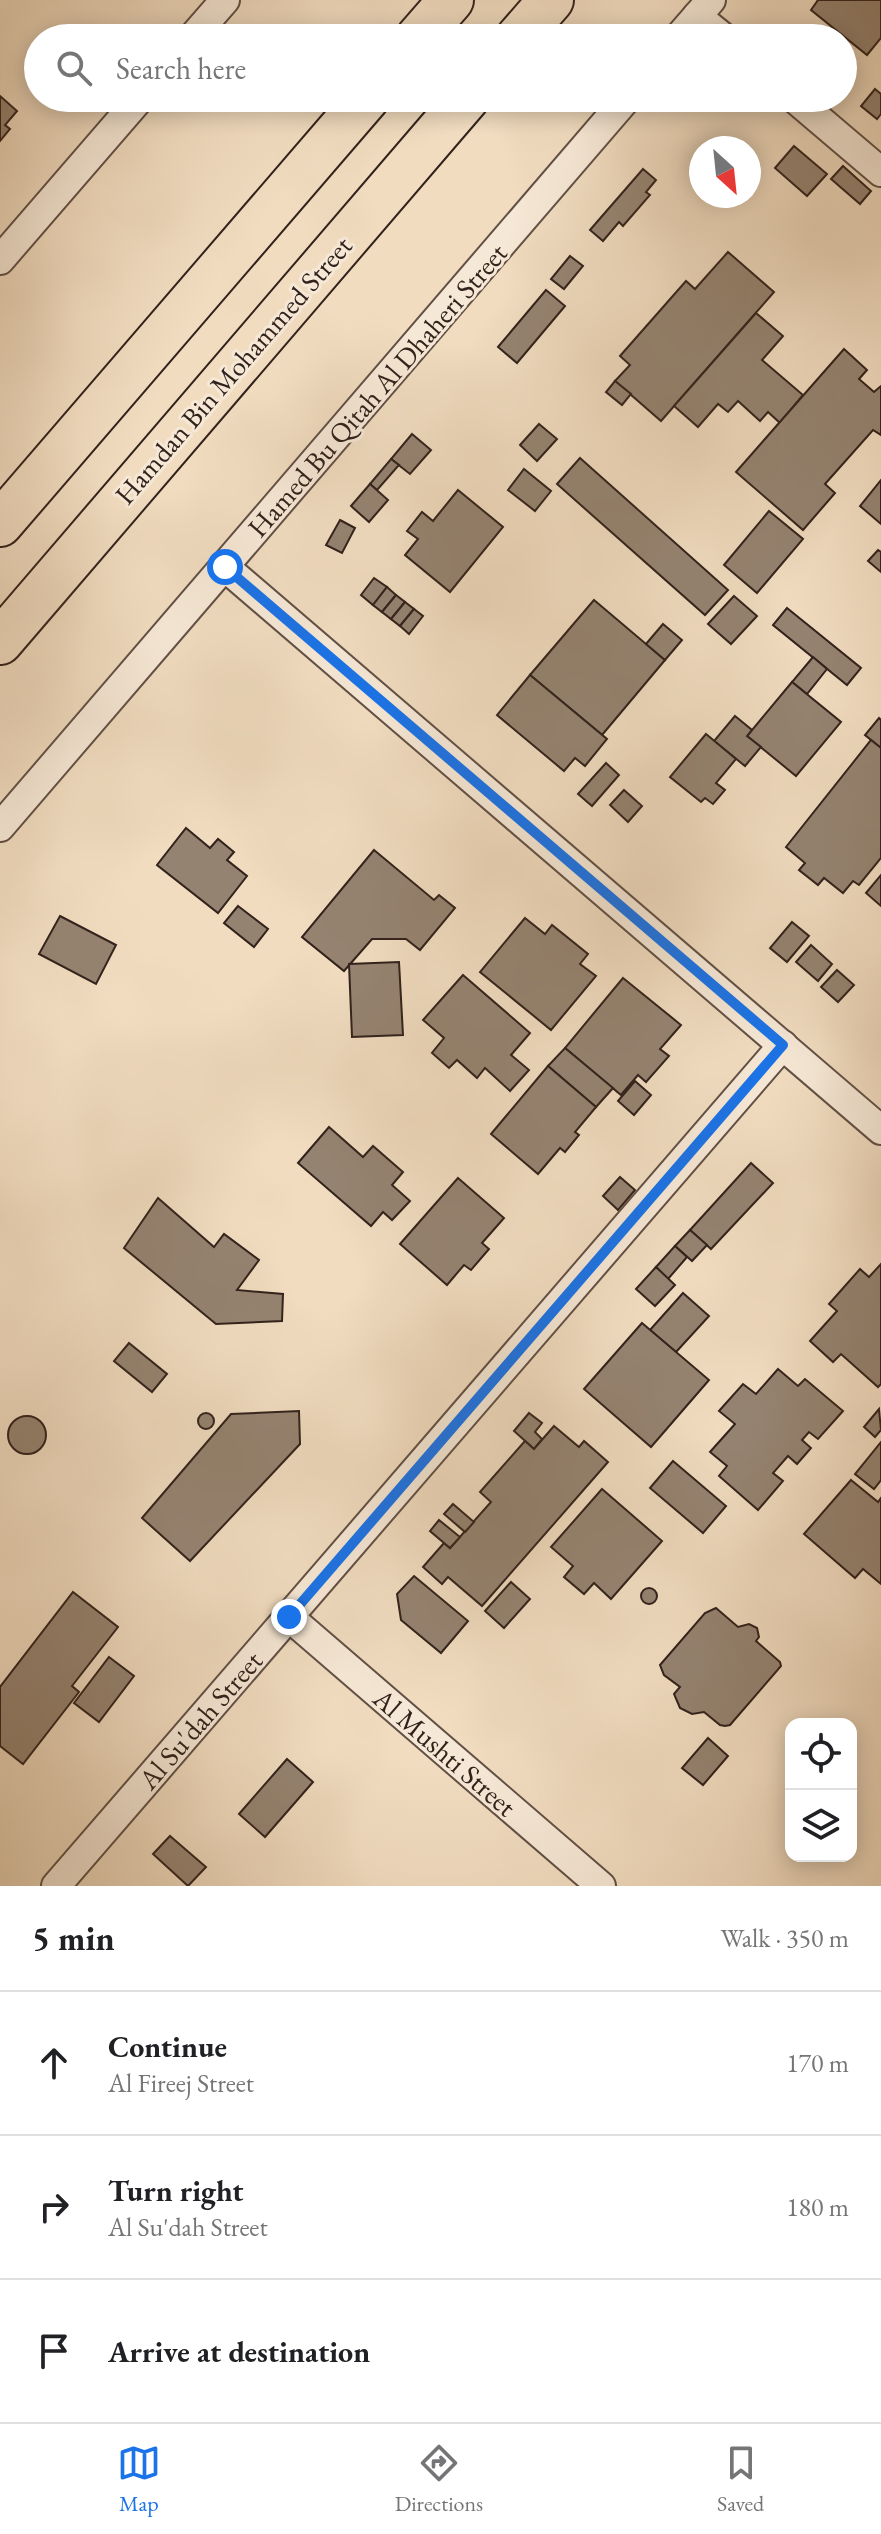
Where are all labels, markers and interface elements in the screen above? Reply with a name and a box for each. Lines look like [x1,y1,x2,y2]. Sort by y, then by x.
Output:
search box [24,24,857,112]
icon: search [52,46,96,90]
text: Search here [116,49,246,88]
north arrow [689,136,761,208]
street label: Hamdan Bin Mohammed Street [106,228,360,512]
street label: Hamed Bu Qitah Al Dhaheri Street [239,235,515,544]
route start [207,549,243,585]
route end [271,1599,307,1635]
street label: Al Su'dah Street [129,1643,270,1797]
street label: Al Mushti Street [365,1679,524,1824]
map controls [785,1718,857,1862]
button: locate [785,1718,857,1790]
button: layers [785,1790,857,1862]
text: 5 min [32,1916,115,1960]
text: Walk · 350 m [721,1921,849,1955]
text: Continue [108,2027,227,2066]
icon: ahead [32,2041,76,2085]
text: 170 m [786,2046,849,2080]
text: Al Fireej Street [108,2066,254,2100]
text: Turn right [108,2171,244,2210]
icon: right [32,2185,76,2229]
text: 180 m [786,2190,849,2224]
text: Al Su'dah Street [108,2210,268,2244]
icon: arrive [32,2329,76,2373]
text: Arrive at destination [108,2332,370,2371]
tab: Map [117,2441,161,2518]
tab: Directions [395,2441,483,2518]
tab: Saved [717,2441,764,2518]

